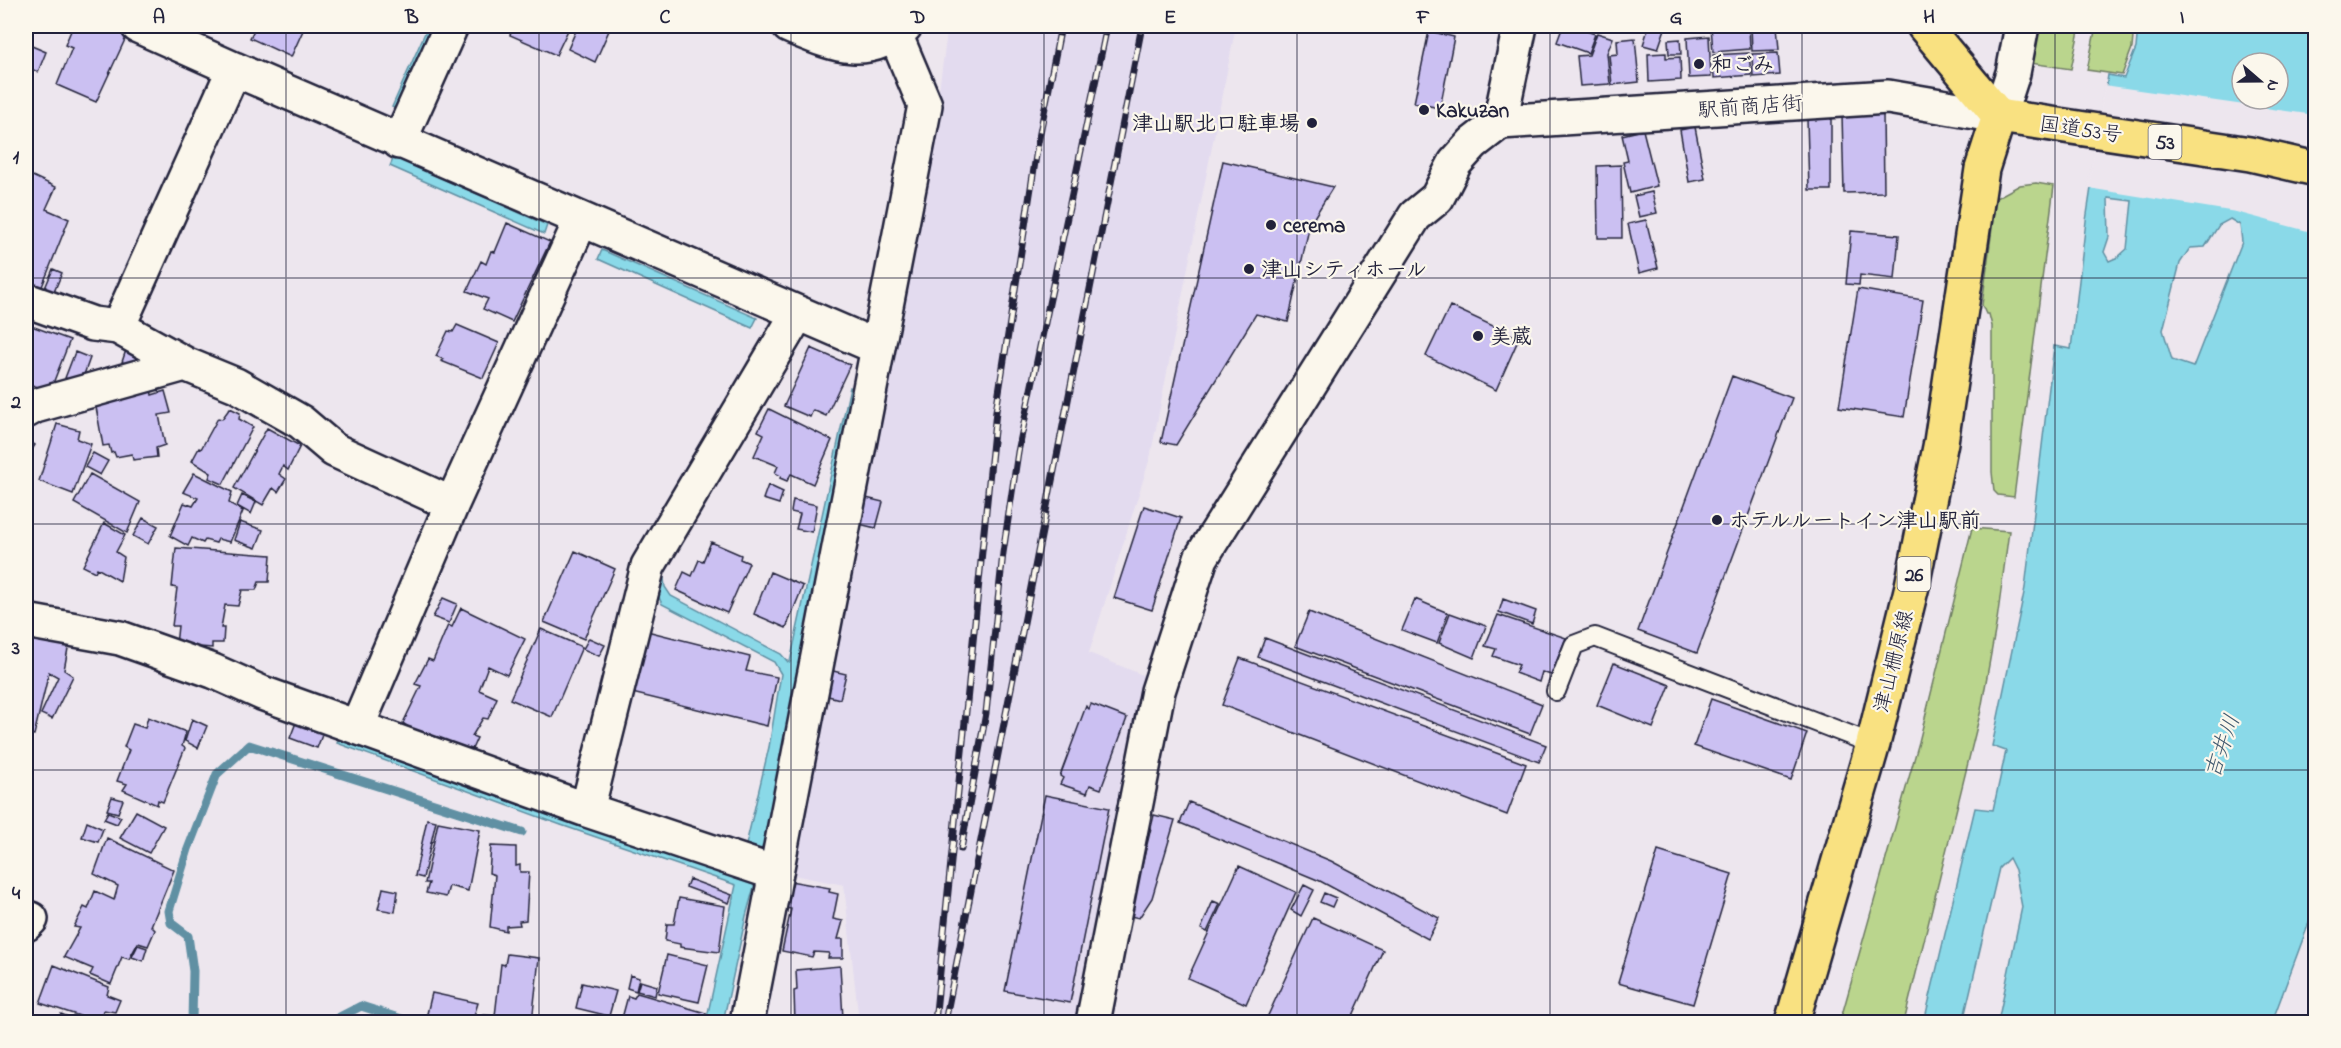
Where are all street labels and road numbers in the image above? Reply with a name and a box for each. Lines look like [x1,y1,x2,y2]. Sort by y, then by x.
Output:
street label: 駅前商店街 [1697,89,1804,127]
street label: 国道53号 [2037,110,2124,152]
road number: 53 [2148,125,2182,159]
road number: 26 [1898,557,1930,591]
street label: 津山柵原線 [1868,607,1922,716]

